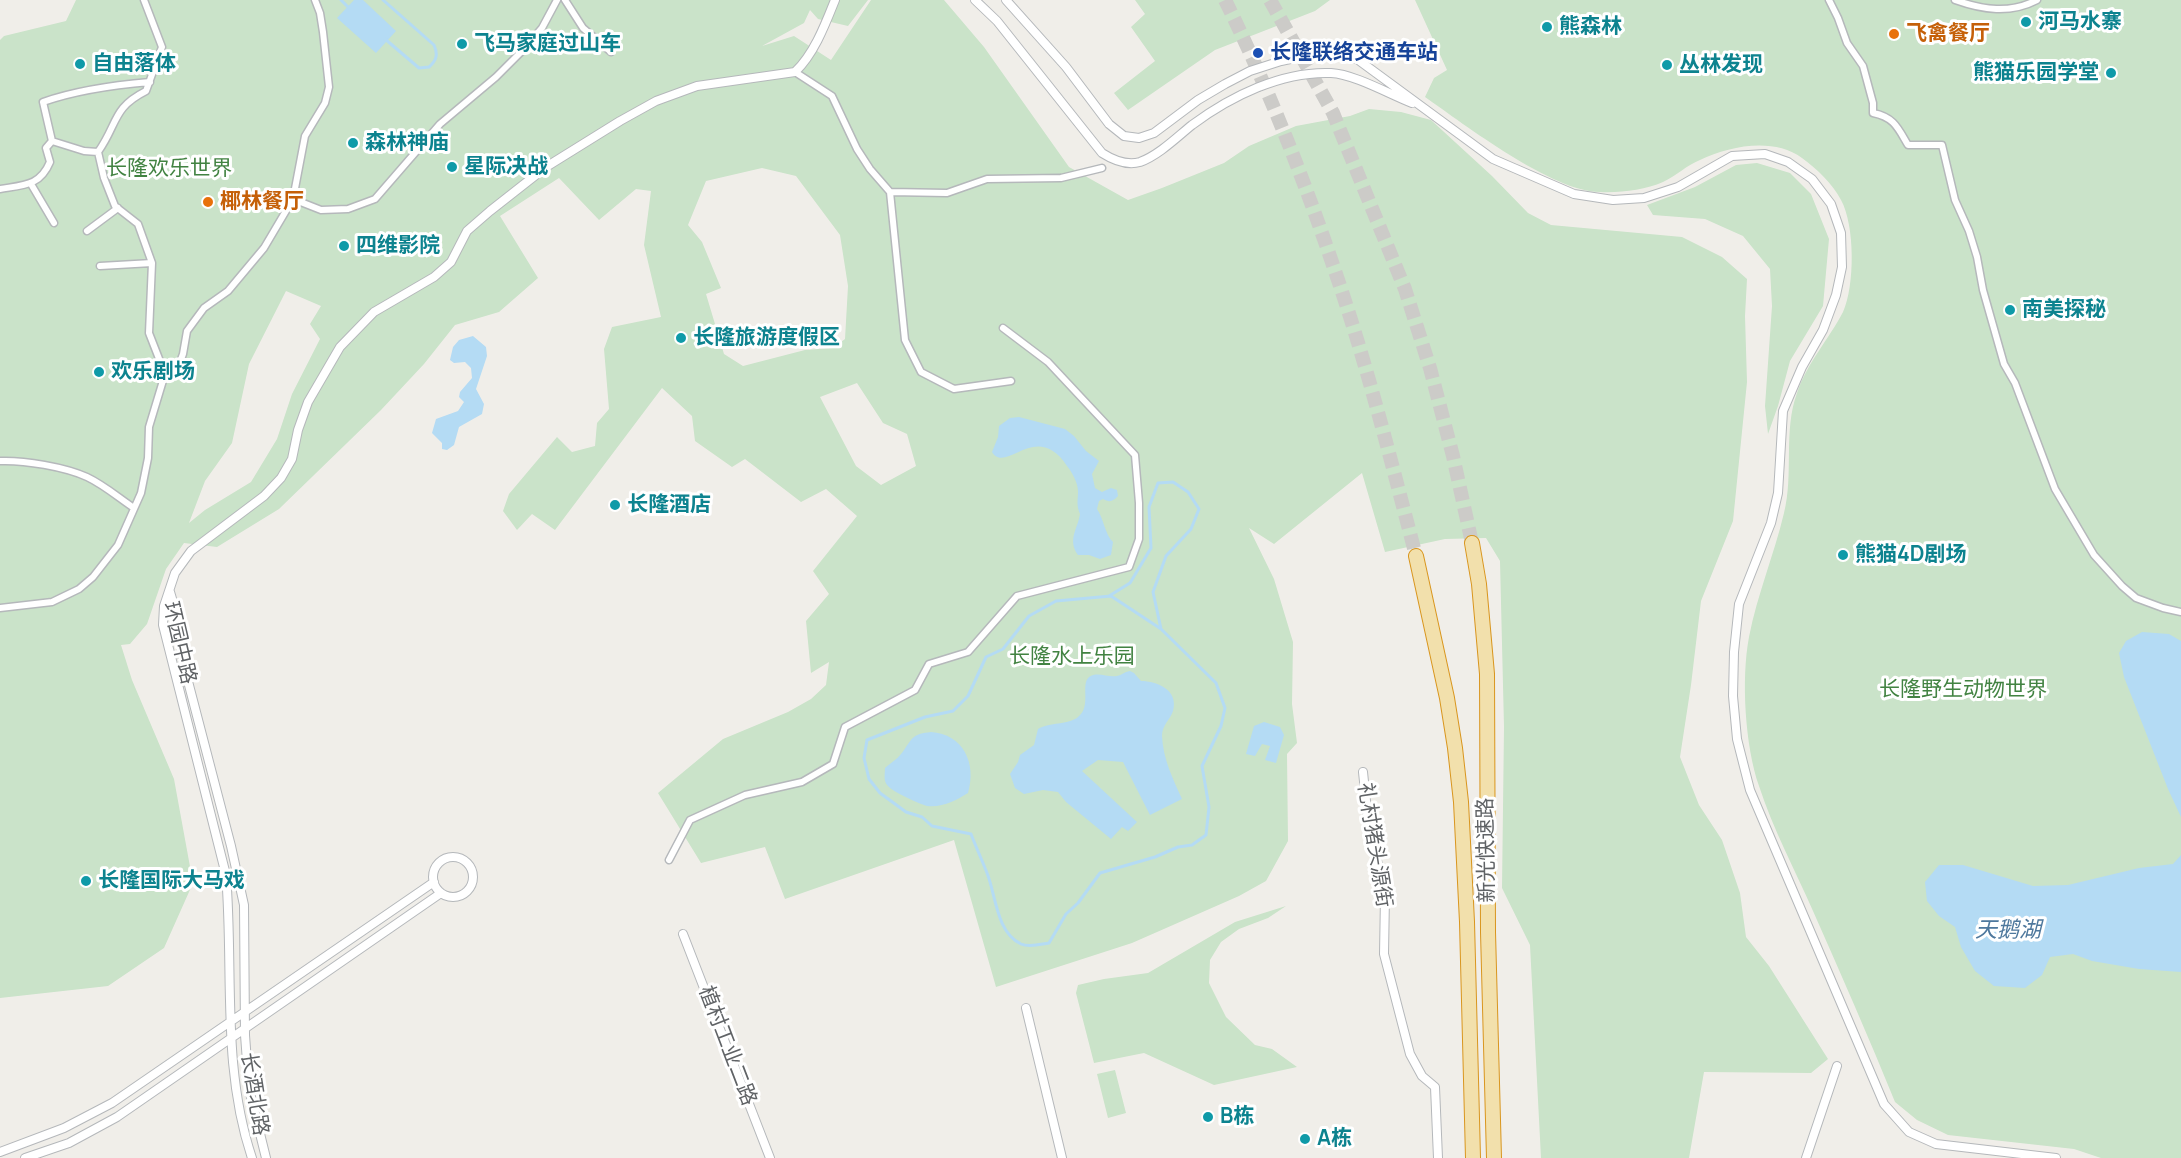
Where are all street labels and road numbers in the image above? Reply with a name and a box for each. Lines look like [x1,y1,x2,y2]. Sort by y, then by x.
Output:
street label: 环园中路 [157,599,201,687]
street label: 礼村猪头源街 [1352,781,1396,909]
street label: 新光快速路 [1473,797,1501,903]
street label: 植村工业二路 [693,983,761,1109]
street label: 长酒北路 [235,1051,273,1137]

